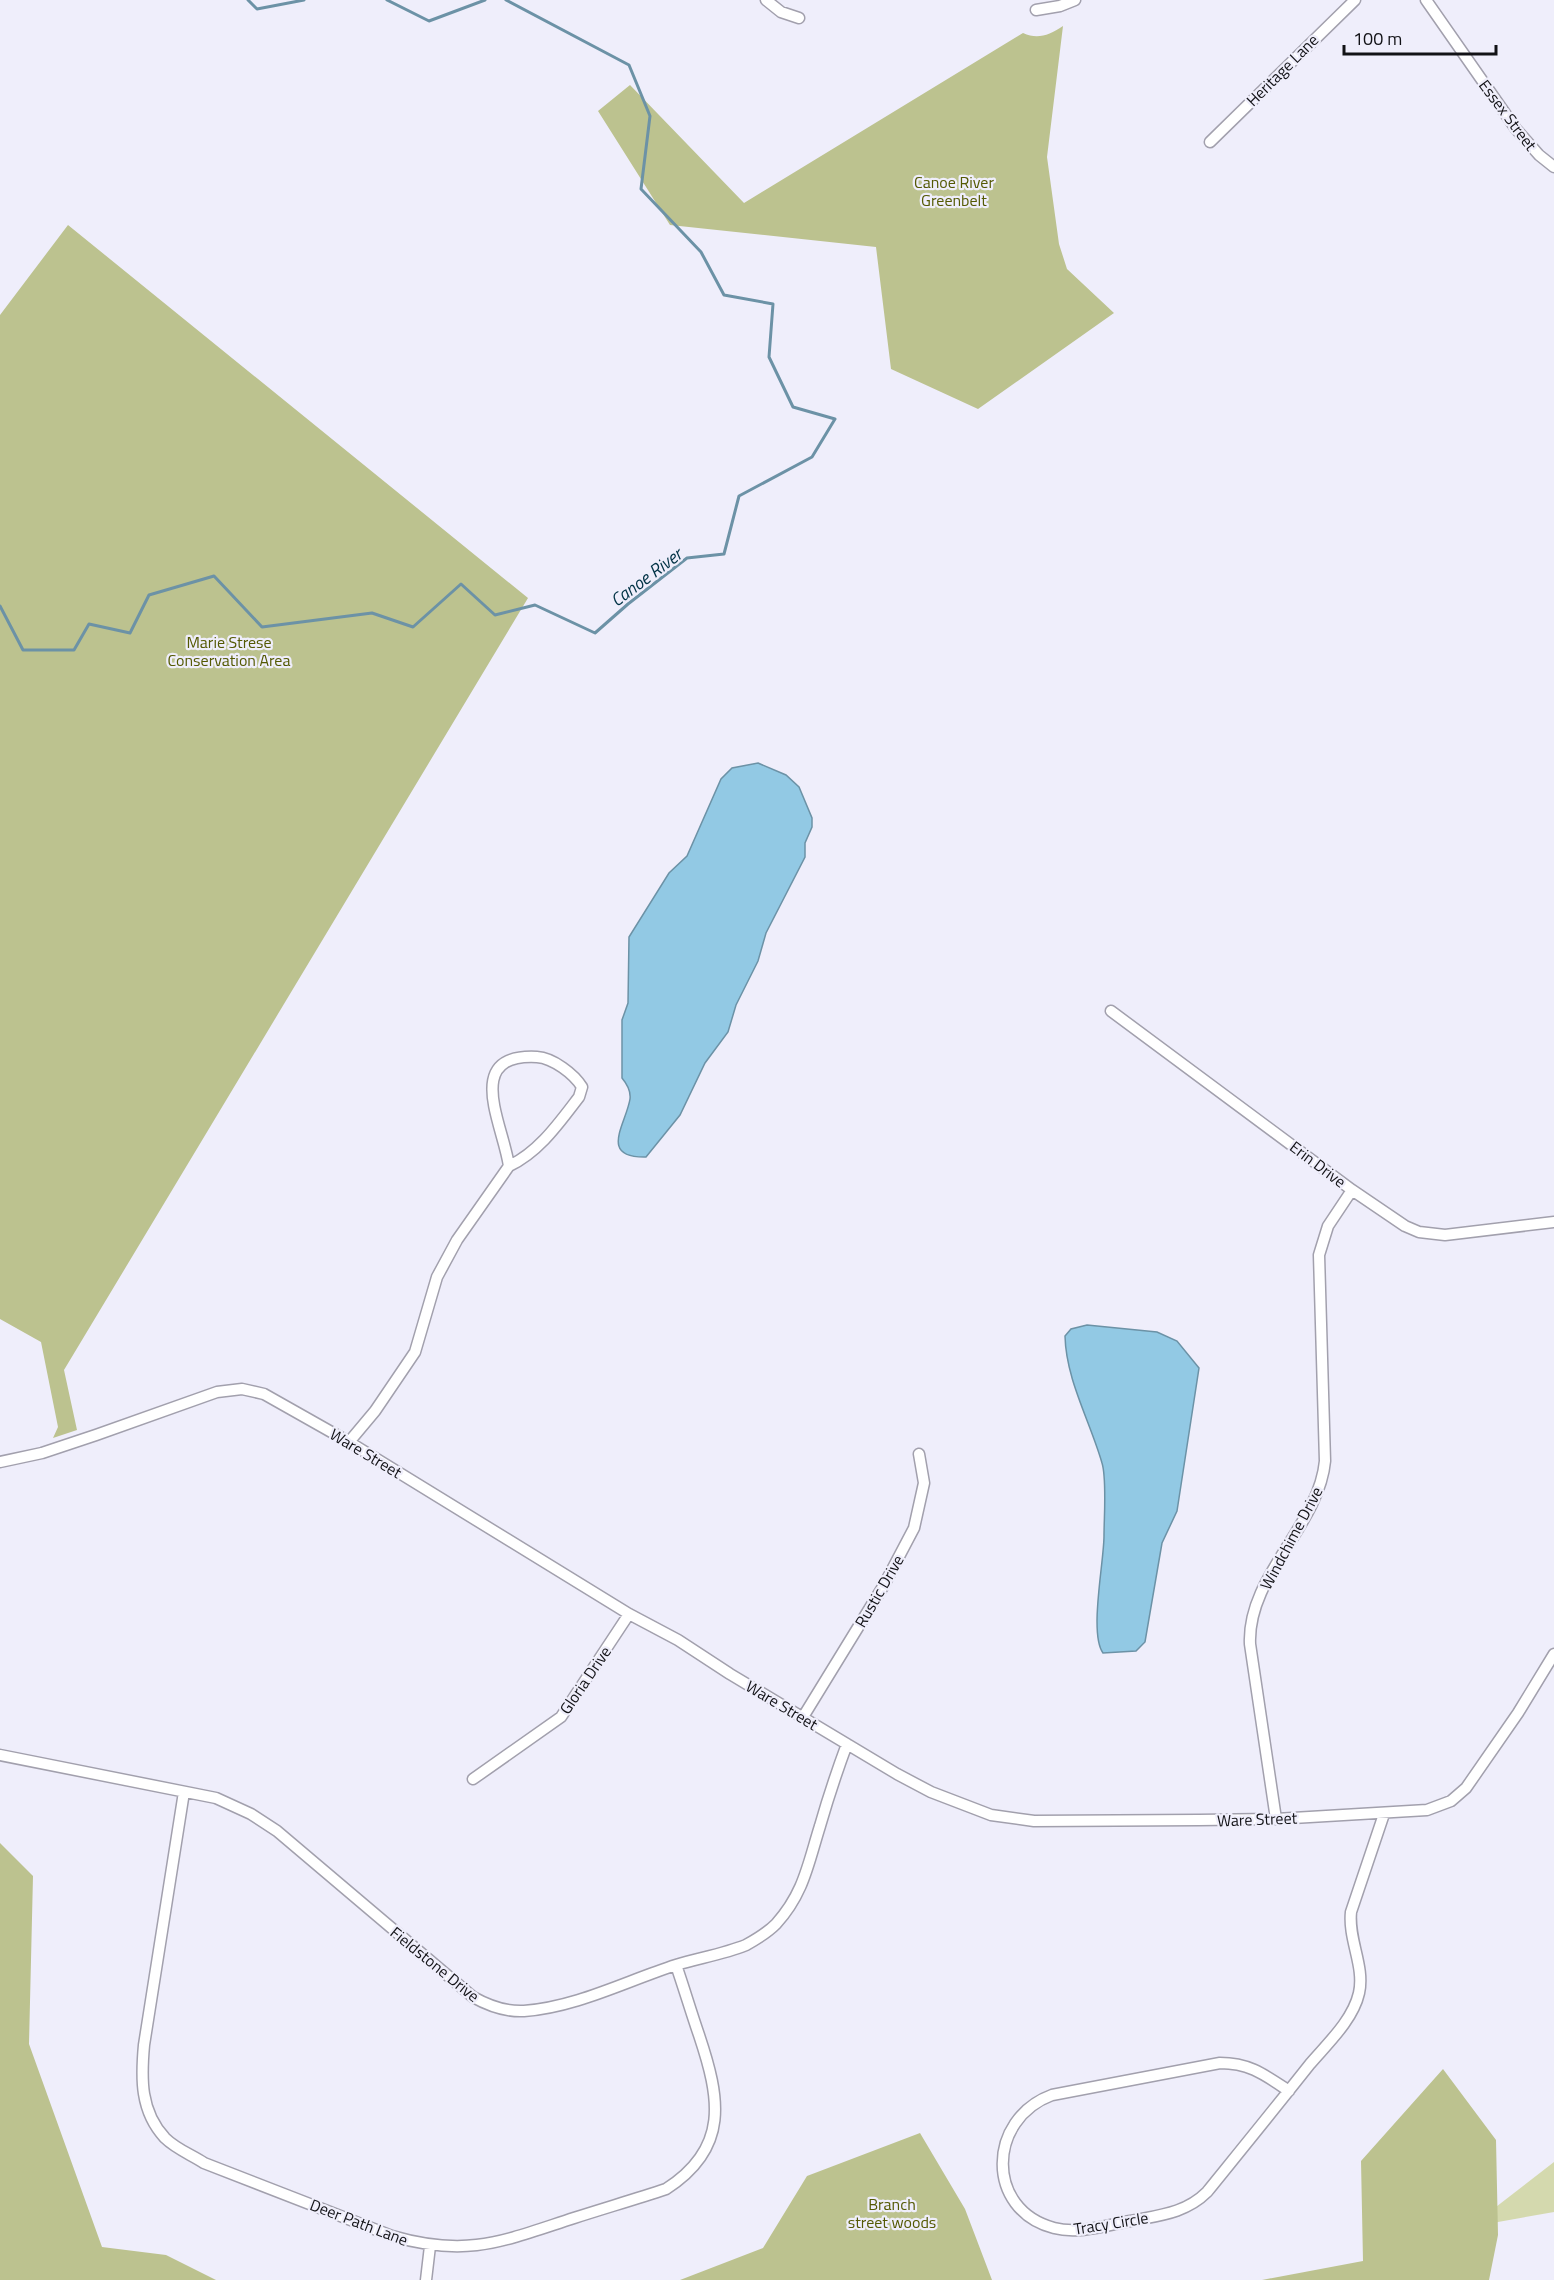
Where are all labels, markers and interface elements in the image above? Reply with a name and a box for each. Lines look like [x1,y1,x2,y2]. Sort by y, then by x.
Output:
scale bar [1344,18,1496,56]
text: 100 m [1353,25,1402,52]
street label: Heritage Lane [1240,28,1324,112]
street label: Essex Street [1473,74,1543,156]
park label: Canoe River Greenbelt [914,170,994,212]
water label: Canoe River [604,540,689,613]
park label: Marie Strese Conservation Area [168,630,290,672]
street label: Erin Drive [1285,1135,1351,1193]
street label: Ware Street [325,1422,407,1484]
street label: Windchime Drive [1254,1482,1328,1594]
street label: Rustic Drive [849,1550,909,1632]
street label: Gloria Drive [553,1641,617,1719]
street label: Ware Street [741,1674,823,1736]
street label: Ware Street [1217,1806,1298,1832]
street label: Fieldstone Drive [385,1920,485,2008]
street label: Deer Path Lane [307,2192,411,2252]
park label: Branch street woods [848,2192,936,2234]
street label: Tracy Circle [1072,2205,1150,2241]

